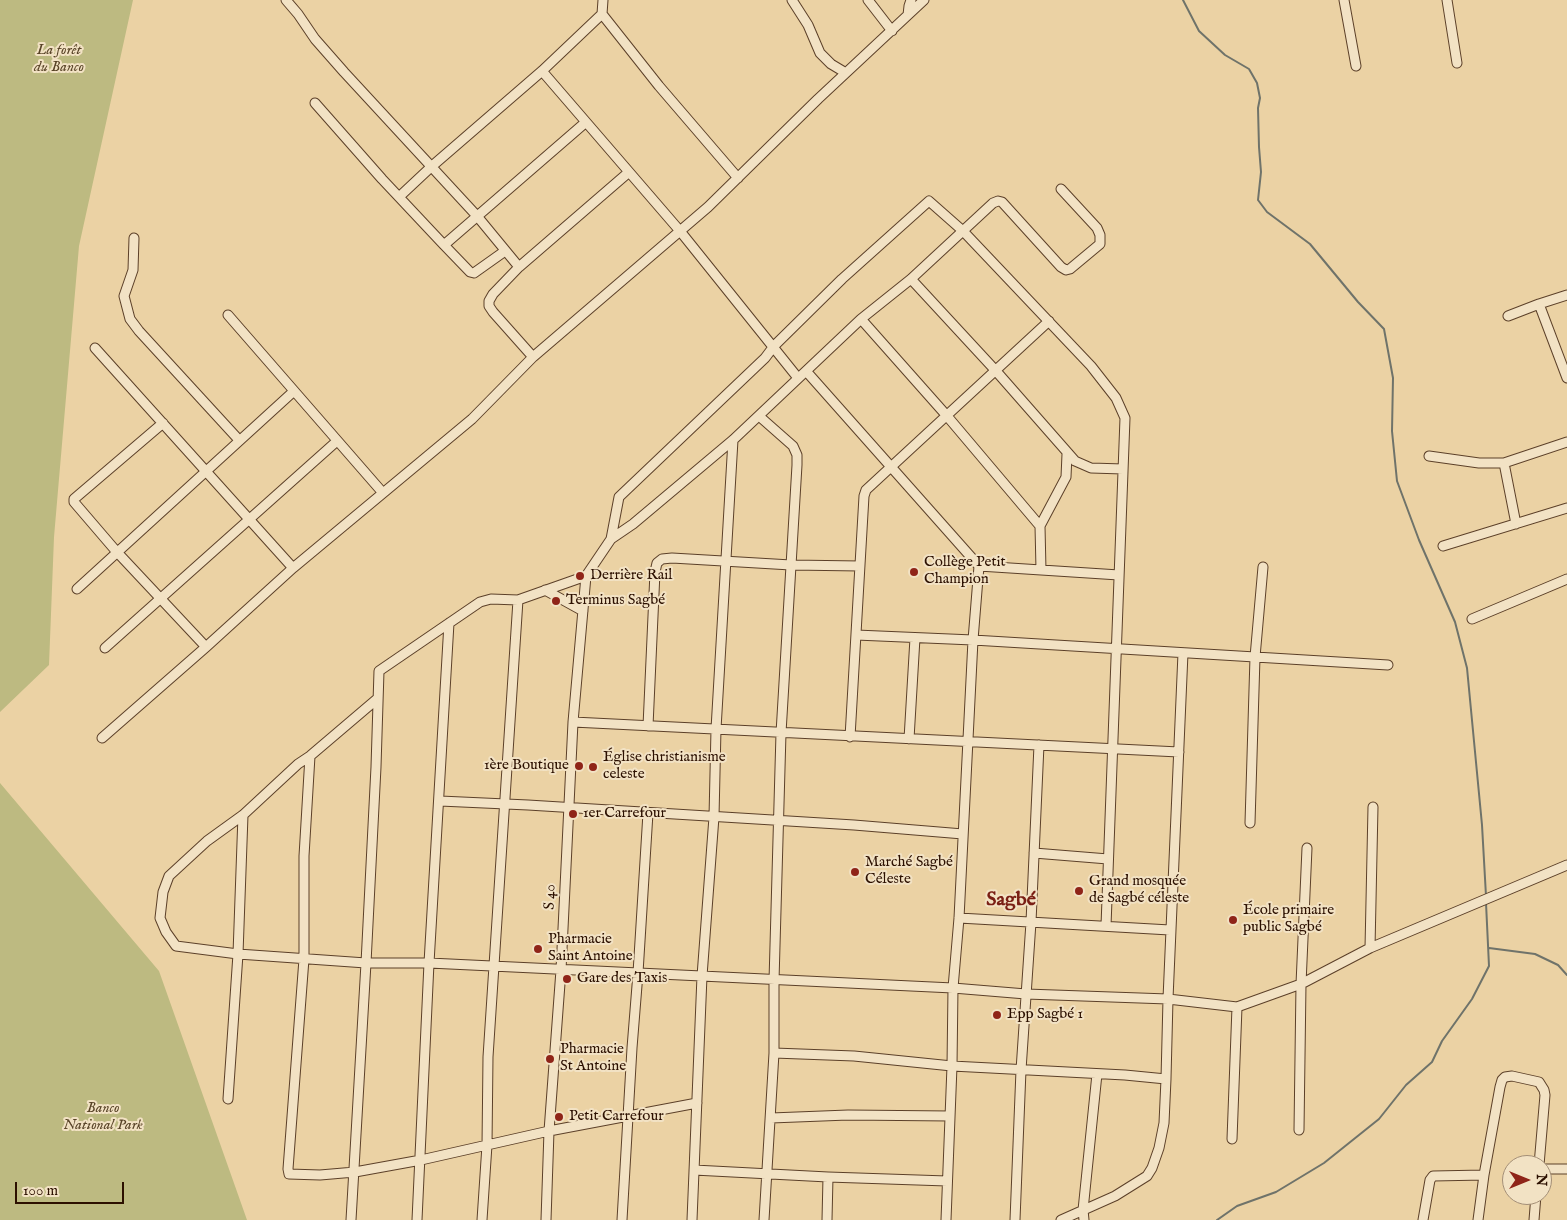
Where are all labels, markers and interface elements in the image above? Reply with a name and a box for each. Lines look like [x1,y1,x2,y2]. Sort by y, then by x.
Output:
park label: La forêt du Banco [34,42,84,77]
place label: Collège Petit Champion [924,554,1006,589]
marker: Collège Petit Champion [908,566,920,578]
place label: Derrière Rail [590,567,672,585]
marker: Derrière Rail [574,570,586,582]
place label: Terminus Sagbé [566,592,665,610]
marker: Terminus Sagbé [550,595,562,607]
place label: Église christianisme celeste [603,749,726,784]
place label: 1ère Boutique [484,757,569,775]
marker: 1ère Boutique [573,760,585,772]
marker: Église christianisme celeste [587,761,599,773]
place label: 1er Carrefour [583,805,666,823]
marker: 1er Carrefour [567,808,579,820]
place label: Marché Sagbé Céleste [865,854,953,889]
marker: Marché Sagbé Céleste [849,866,861,878]
place label: Grand mosquée de Sagbé céleste [1089,873,1189,908]
street label: S 40 [541,884,561,910]
marker: Grand mosquée de Sagbé céleste [1073,885,1085,897]
district label: Sagbé [986,889,1036,913]
place label: École primaire public Sagbé [1243,902,1334,937]
marker: École primaire public Sagbé [1227,914,1239,926]
place label: Pharmacie Saint Antoine [548,931,633,966]
marker: Pharmacie Saint Antoine [532,943,544,955]
place label: Gare des Taxis [577,970,667,988]
marker: Gare des Taxis [561,973,573,985]
place label: Epp Sagbé 1 [1007,1006,1083,1024]
marker: Epp Sagbé 1 [991,1009,1003,1021]
place label: Pharmacie St Antoine [560,1041,626,1076]
marker: Pharmacie St Antoine [544,1053,556,1065]
park label: Banco National Park [63,1100,143,1135]
place label: Petit Carrefour [569,1108,664,1126]
marker: Petit Carrefour [553,1111,565,1123]
north arrow [1502,1155,1552,1205]
scale bar [18,1172,126,1204]
text: N [1532,1174,1550,1186]
text: 100 m [23,1181,58,1200]

